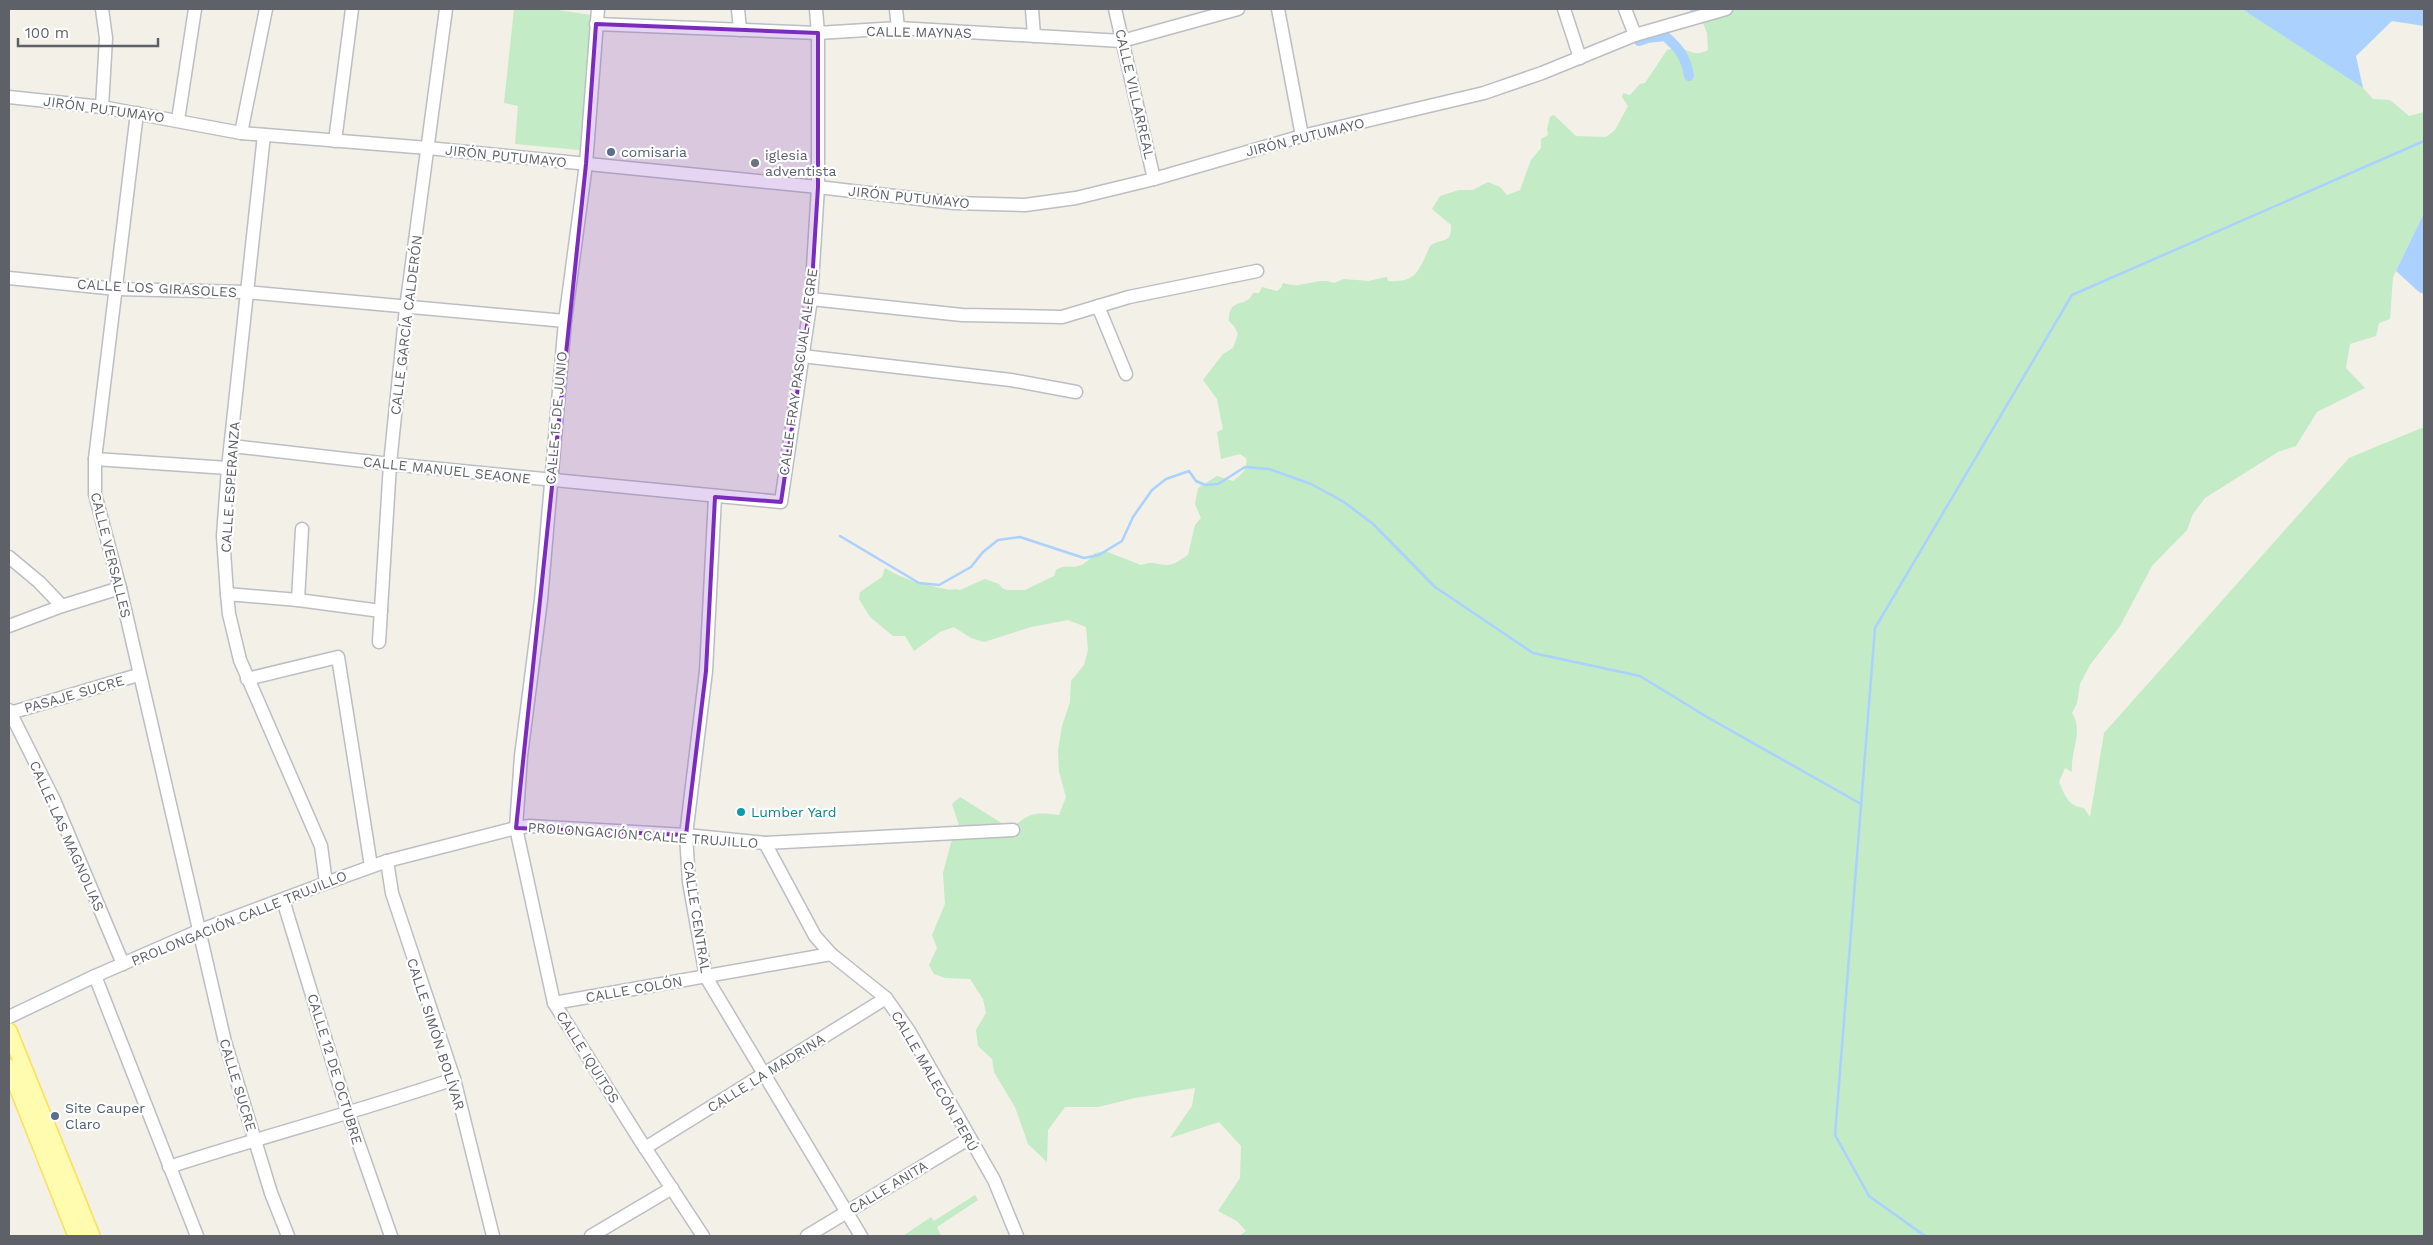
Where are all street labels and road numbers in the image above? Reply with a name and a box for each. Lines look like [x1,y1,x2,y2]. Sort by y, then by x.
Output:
street label: CALLE MAYNAS [866,23,972,41]
street label: CALLE VILLARREAL [1112,27,1158,161]
street label: JIRÓN PUTUMAYO [42,93,166,125]
street label: JIRÓN PUTUMAYO [1244,114,1366,160]
street label: JIRÓN PUTUMAYO [444,142,568,170]
street label: JIRÓN PUTUMAYO [847,183,971,211]
street label: CALLE GARCÍA CALDERÓN [387,234,425,416]
street label: CALLE FRAY PASCUAL ALEGRE [776,267,820,477]
street label: CALLE LOS GIRASOLES [77,276,237,300]
street label: CALLE 15 DE JUNIO [542,351,570,485]
street label: CALLE ESPERANZA [217,421,243,553]
street label: CALLE MANUEL SEAONE [362,453,532,487]
street label: CALLE VERSALLES [88,491,134,619]
street label: PASAJE SUCRE [22,672,126,716]
street label: CALLE LAS MAGNOLIAS [27,758,107,914]
street label: PROLONGACIÓN CALLE TRUJILLO [527,819,759,851]
street label: CALLE CENTRAL [680,860,714,974]
street label: PROLONGACIÓN CALLE TRUJILLO [129,867,349,969]
street label: CALLE SIMÓN BOLÍVAR [404,956,468,1112]
street label: CALLE COLÓN [584,973,684,1005]
street label: CALLE 12 DE OCTUBRE [304,992,366,1146]
street label: CALLE IQUITOS [553,1008,623,1106]
street label: CALLE MALECÓN PERÚ [888,1008,982,1154]
street label: CALLE LA MADRINA [704,1030,828,1116]
street label: CALLE SUCRE [216,1037,260,1133]
street label: CALLE ANITA [846,1157,930,1217]

